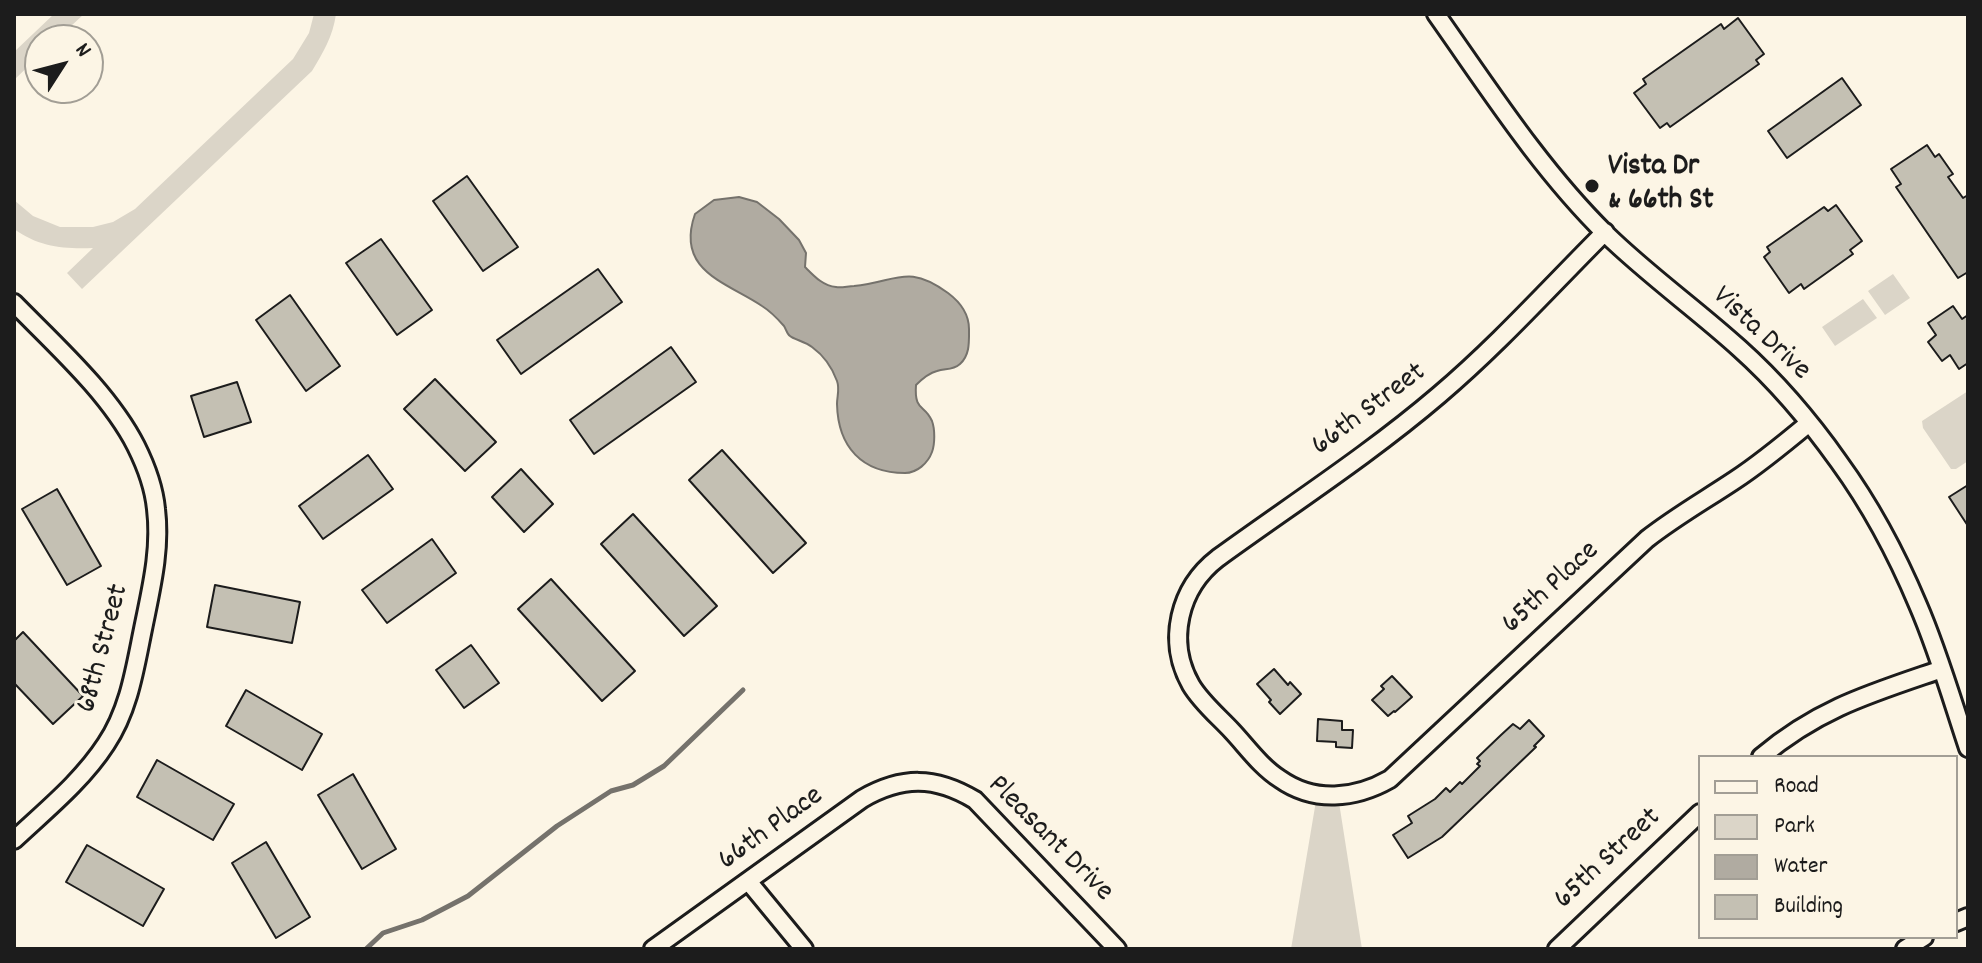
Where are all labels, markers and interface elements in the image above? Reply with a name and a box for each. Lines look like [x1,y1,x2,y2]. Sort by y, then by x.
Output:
north arrow [24,24,104,104]
text: N [66,37,98,64]
place label: Vista Dr & 66th St [1608,151,1713,222]
marker: Vista Dr & 66th St [1583,177,1601,195]
street label: Vista Drive [1703,280,1817,390]
street label: 66th Street [1306,356,1434,466]
street label: 65th Place [1496,535,1608,643]
street label: 68th Street [71,581,139,717]
legend [1698,755,1958,939]
street label: Pleasant Drive [978,769,1120,911]
text: Road [1774,770,1819,804]
street label: 66th Place [712,780,832,880]
street label: 65th Street [1548,801,1670,919]
text: Park [1774,810,1815,844]
text: Water [1774,850,1827,884]
text: Building [1774,890,1843,924]

